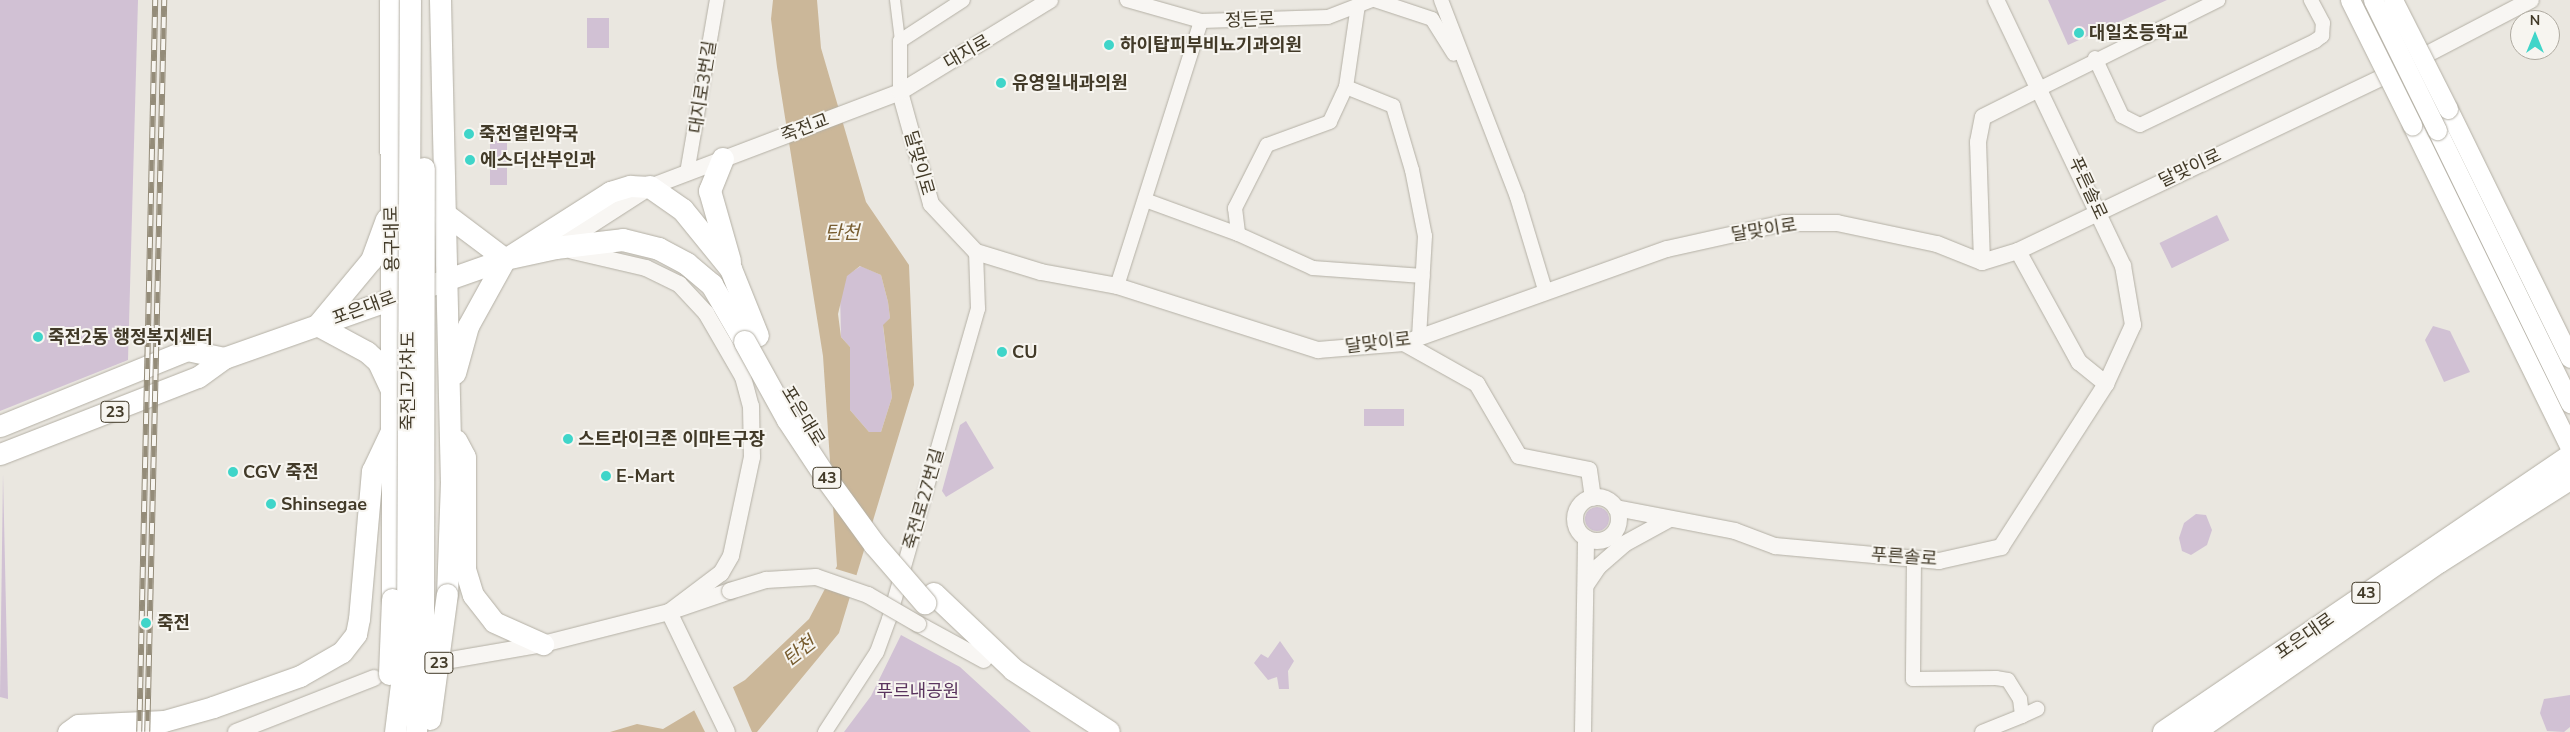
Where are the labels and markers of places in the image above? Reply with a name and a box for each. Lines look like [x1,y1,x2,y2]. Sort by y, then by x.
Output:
place label: 대일초등학교 [2089,22,2188,44]
marker: 대일초등학교 [2073,27,2085,39]
place label: 하이탑피부비뇨기과의원 [1120,34,1302,56]
marker: 하이탑피부비뇨기과의원 [1102,38,1116,52]
place label: 유영일내과의원 [1012,72,1128,94]
marker: 유영일내과의원 [994,76,1008,90]
place label: 죽전열린약국 [479,123,578,145]
marker: 죽전열린약국 [463,128,475,140]
place label: 에스더산부인과 [480,149,596,171]
marker: 에스더산부인과 [464,154,476,166]
place label: 죽전2동 행정복지센터 [48,326,213,348]
marker: 죽전2동 행정복지센터 [32,331,44,343]
place label: CU [1012,341,1038,363]
marker: CU [996,346,1008,358]
place label: 스트라이크존 이마트구장 [578,428,765,450]
marker: 스트라이크존 이마트구장 [562,433,574,445]
place label: CGV 죽전 [243,461,319,483]
place label: E-Mart [616,465,674,487]
marker: CGV 죽전 [227,466,239,478]
marker: E-Mart [600,470,612,482]
place label: Shinsegae [281,493,367,515]
marker: Shinsegae [265,498,277,510]
place label: 죽전 [157,612,190,634]
marker: 죽전 [139,616,153,630]

